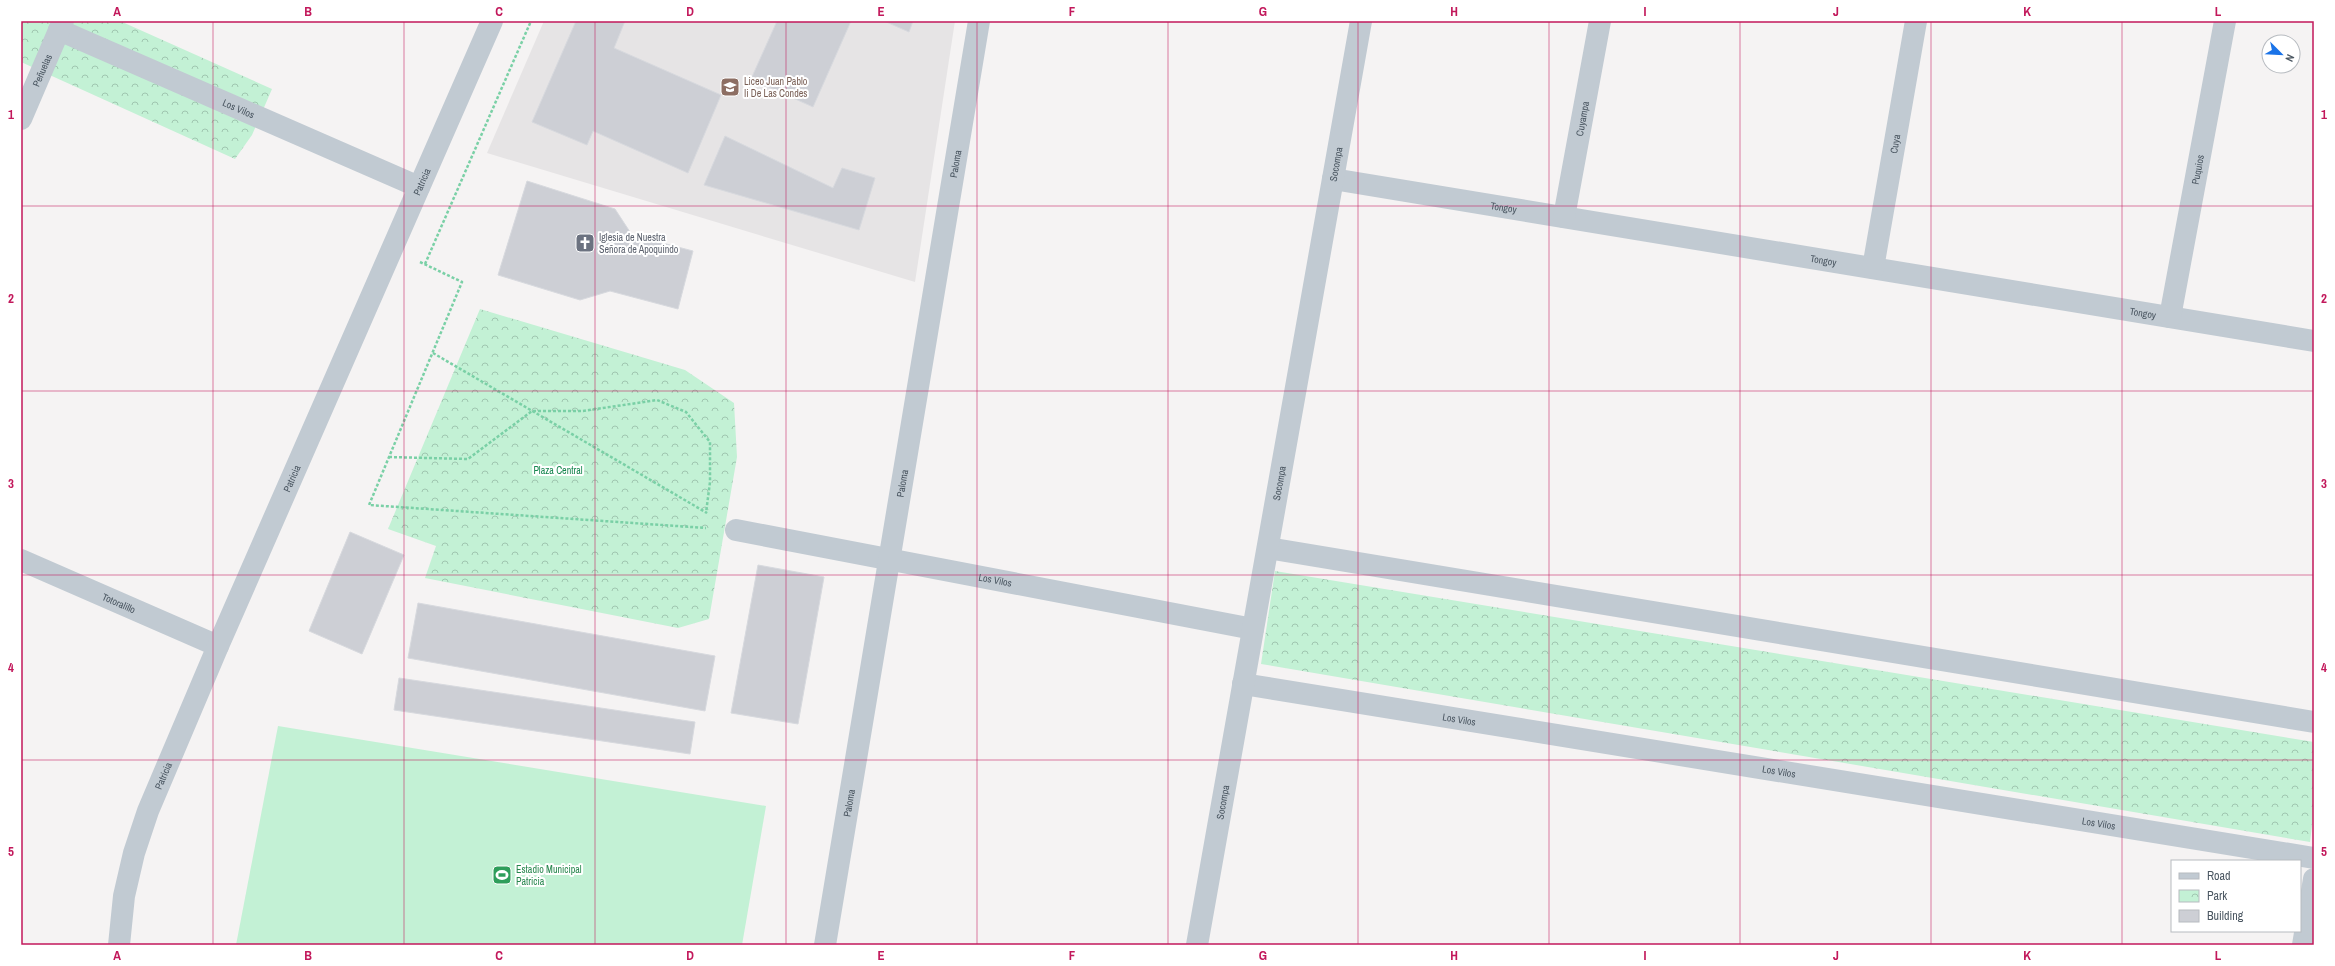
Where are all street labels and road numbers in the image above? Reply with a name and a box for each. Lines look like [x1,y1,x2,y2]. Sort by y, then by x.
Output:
street label: Peñuelas [29,52,55,89]
street label: Los Vilos [221,96,257,121]
street label: Cuyampa [1572,100,1592,137]
street label: Cuya [1887,133,1903,154]
street label: Socompa [1326,146,1345,182]
street label: Paloma [947,149,964,179]
street label: Puquios [2188,154,2207,186]
street label: Patricia [410,166,433,197]
street label: Tongoy [1490,199,1519,216]
street label: Tongoy [1809,251,1838,269]
street label: Tongoy [2129,304,2158,321]
street label: Patricia [280,462,303,494]
street label: Socompa [1270,465,1288,501]
street label: Paloma [893,468,911,498]
street label: Los Vilos [978,570,1013,589]
street label: Totoralillo [100,590,138,616]
street label: Los Vilos [1442,710,1477,728]
street label: Patricia [151,760,175,791]
street label: Los Vilos [1761,762,1797,780]
street label: Socompa [1213,784,1232,820]
street label: Paloma [840,788,857,818]
street label: Los Vilos [2081,814,2116,832]

